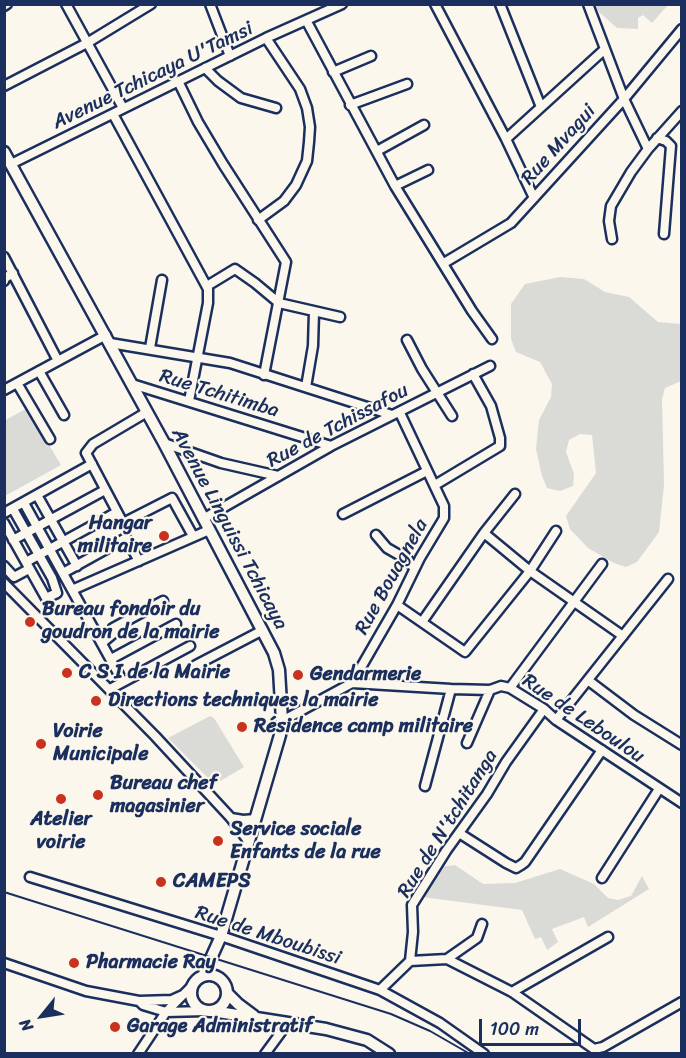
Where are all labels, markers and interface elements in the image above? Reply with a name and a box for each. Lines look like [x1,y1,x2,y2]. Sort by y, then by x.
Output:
street label: Avenue Tchicaya U'Tamsi [49,17,257,135]
street label: Rue Mvagui [517,100,601,190]
street label: Rue Tchitimba [157,364,281,424]
street label: Rue de Tchissafou [263,379,413,473]
street label: Avenue Linguissi Tchicaya [166,424,292,634]
place label: Hangar militaire [78,512,152,559]
street label: Rue Bouagnela [350,515,434,639]
marker: Hangar militaire [157,529,171,543]
place label: Bureau fondoir du goudron de la mairie [42,598,219,645]
marker: Bureau fondoir du goudron de la mairie [23,615,37,629]
place label: C S I de la Mairie [79,661,230,685]
place label: Gendarmerie [310,663,421,687]
marker: C S I de la Mairie [60,666,74,680]
marker: Gendarmerie [291,668,305,682]
street label: Rue de Leboulou [517,669,649,769]
place label: Directions techniques la mairie [108,689,379,713]
marker: Directions techniques la mairie [89,694,103,708]
place label: Résidence camp militaire [254,715,473,739]
place label: Voirie Municipale [53,720,148,767]
marker: Résidence camp militaire [235,720,249,734]
marker: Voirie Municipale [34,737,48,751]
street label: Rue de N'tchitanga [393,745,503,903]
place label: Bureau chef magasinier [110,772,217,819]
marker: Bureau chef magasinier [91,788,105,802]
marker: Atelier voirie [54,792,68,806]
place label: Atelier voirie [30,808,92,855]
place label: Service sociale Enfants de la rue [230,818,381,865]
marker: Service sociale Enfants de la rue [211,834,225,848]
place label: CAMEPS [173,870,251,894]
marker: CAMEPS [154,875,168,889]
street label: Rue de Mboubissi [192,901,344,971]
place label: Pharmacie Ray [86,951,216,975]
marker: Pharmacie Ray [67,956,81,970]
north arrow [12,986,72,1046]
scale bar [482,1007,584,1045]
text: N [11,1013,41,1037]
text: 100 m [490,1013,539,1045]
place label: Garage Administratif [127,1015,313,1039]
marker: Garage Administratif [108,1020,122,1034]

